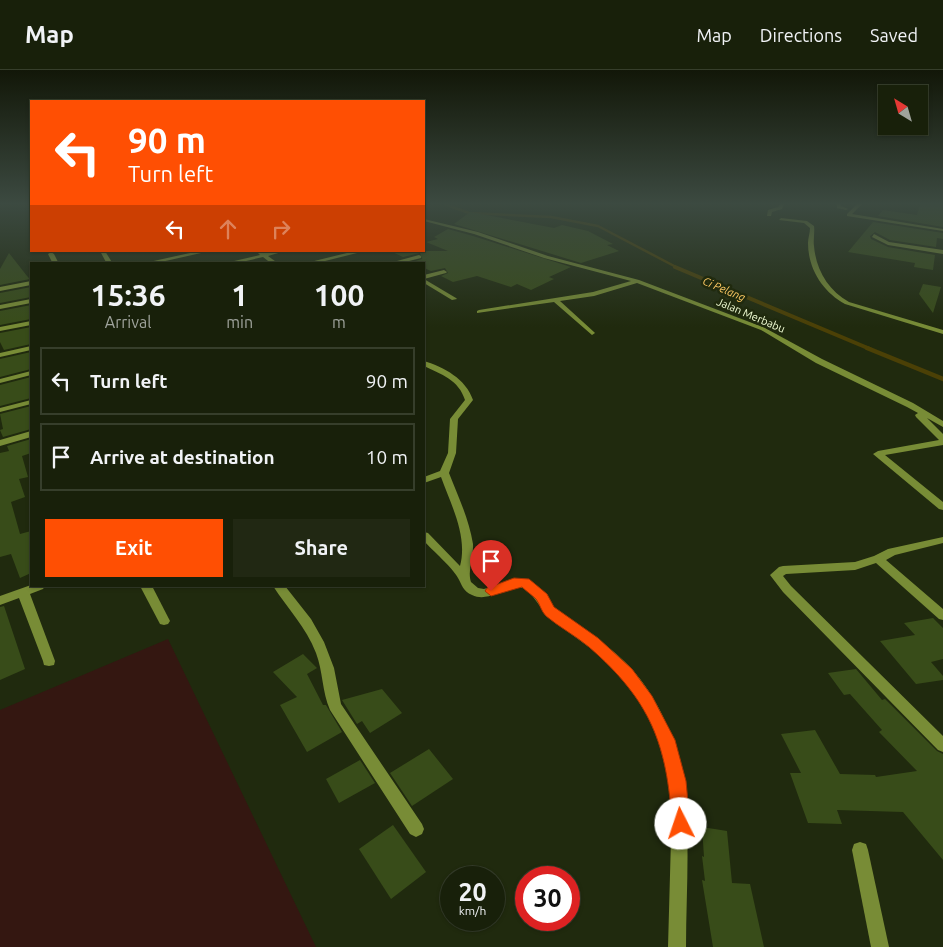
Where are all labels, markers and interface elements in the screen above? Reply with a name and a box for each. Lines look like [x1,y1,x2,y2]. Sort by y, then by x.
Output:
text: Map [25,21,74,48]
text: Map [696,25,732,45]
text: Directions [760,25,842,45]
text: Saved [870,25,918,45]
north arrow [878,85,928,135]
map controls [878,85,928,135]
icon: left [45,120,110,185]
text: 90 m [128,120,206,160]
text: Turn left [128,161,213,186]
icon: left [161,215,189,243]
icon: ahead [214,215,242,243]
icon: right [267,215,295,243]
water label: Ci Pelang [701,275,747,303]
text: 15:36 [91,278,166,312]
text: 1 [231,278,248,312]
text: 100 [314,278,364,312]
street label: Jalan Merbabu [715,295,787,335]
text: Arrival [105,313,151,331]
text: min [226,313,253,331]
text: m [332,313,346,331]
icon: left [47,367,75,395]
text: Turn left [90,370,168,392]
text: 90 m [366,370,408,392]
icon: arrive [47,443,75,471]
text: Arrive at destination [90,446,275,468]
text: 10 m [366,446,408,468]
button: Exit [45,519,223,577]
button: Share [233,519,410,577]
pin [470,540,512,591]
icon: arrive [477,547,505,575]
position arrow [654,797,706,849]
speed limit sign: 30 [515,866,580,931]
text: 20 [458,878,487,906]
text: km/h [459,904,486,917]

